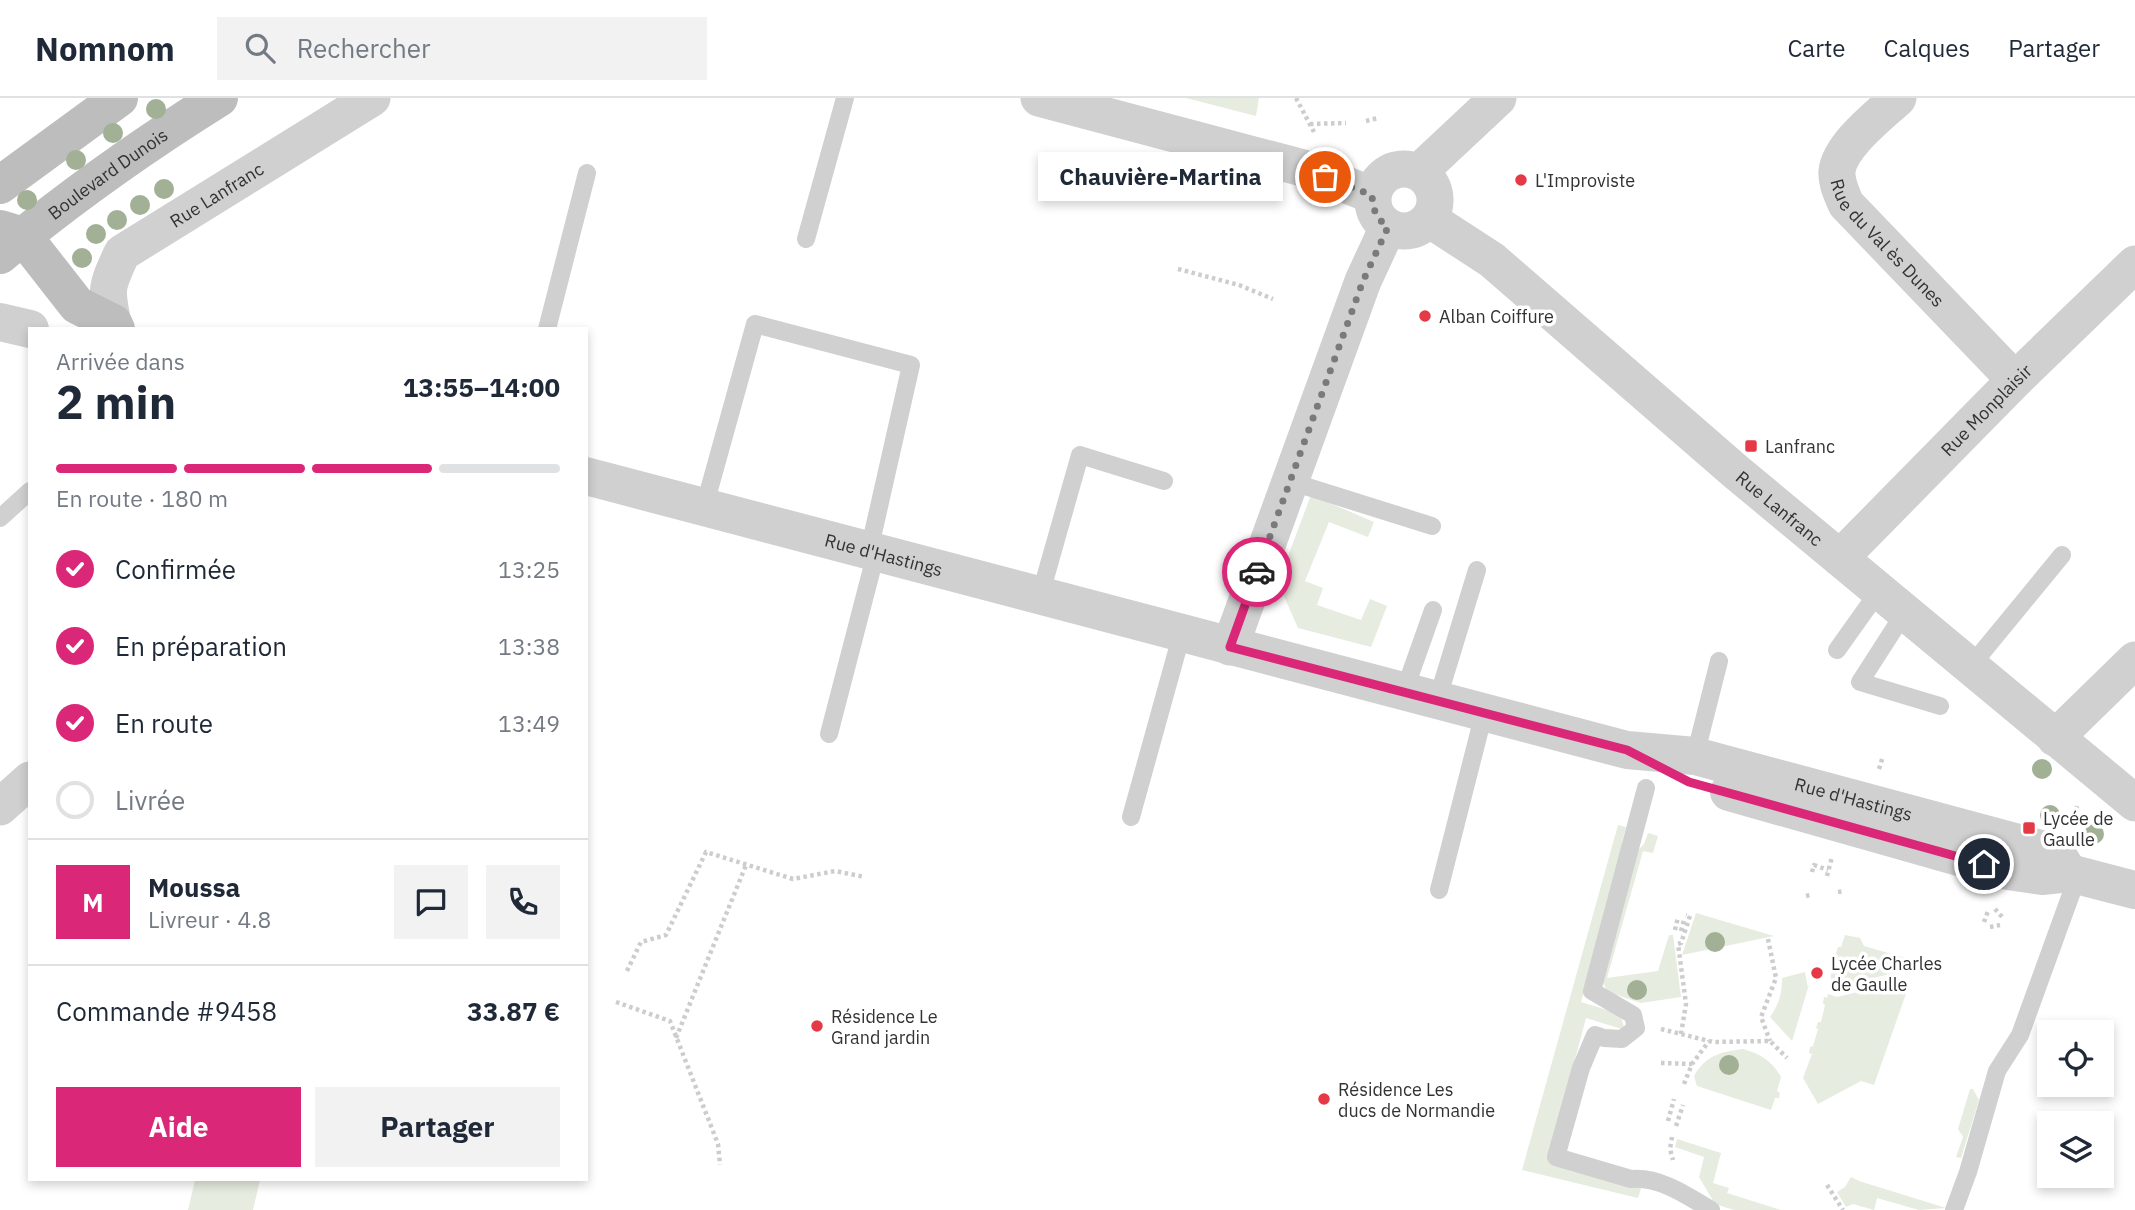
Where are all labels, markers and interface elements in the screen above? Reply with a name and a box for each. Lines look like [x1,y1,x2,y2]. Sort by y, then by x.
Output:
search box [217,17,707,80]
text: Nomnom [35,27,175,70]
icon: search [241,29,279,67]
text: Rechercher [297,31,431,65]
text: Carte [1787,32,1846,64]
text: Calques [1884,32,1970,64]
text: Partager [2008,32,2100,64]
street label: Boulevard Dunois [43,123,172,224]
pin [1295,147,1355,207]
callout: Chauvière-Martina [1038,153,1283,202]
street label: Rue Lanfranc [165,157,267,232]
icon: bag [1306,158,1344,196]
text: Chauvière-Martina [1059,161,1262,191]
place label: L'Improviste [1535,169,1635,192]
marker: L'Improviste [1513,172,1529,188]
street label: Rue du Val ès Dunes [1826,176,1950,311]
place label: Alban Coiffure [1439,305,1554,328]
marker: Alban Coiffure [1417,308,1433,324]
text: Arrivée dans [56,346,185,376]
street label: Rue Monplaisir [1935,359,2037,461]
text: 13:55–14:00 [403,370,560,404]
text: 2 min [56,372,176,432]
place label: Lanfranc [1765,435,1835,458]
marker: Lanfranc [1743,438,1759,454]
street label: Rue Lanfranc [1731,465,1828,551]
text: En route · 180 m [56,483,228,513]
street label: Rue d'Hastings [822,528,945,581]
courier [1222,537,1292,607]
icon: check [56,550,94,588]
text: Confirmée [115,552,236,586]
icon: car [1238,553,1276,591]
text: 13:25 [498,554,560,584]
icon: check [56,627,94,665]
text: En préparation [115,629,287,663]
text: 13:38 [498,631,560,661]
icon: check [56,704,94,742]
text: En route [115,706,213,740]
text: 13:49 [498,708,560,738]
street label: Rue d'Hastings [1792,772,1915,825]
text: Livrée [115,783,185,817]
place label: Lycée de Gaulle [2043,807,2114,851]
marker: Lycée de Gaulle [2021,820,2037,836]
pin [1954,834,2014,894]
icon: home [1965,845,2003,883]
button: chat [394,865,468,939]
button: phone [486,865,560,939]
text: Moussa [148,870,240,904]
text: M [82,885,104,919]
text: Livreur · 4.8 [148,904,271,934]
place label: Lycée Charles de Gaulle [1831,952,1942,996]
marker: Lycée Charles de Gaulle [1809,965,1825,981]
text: Commande #9458 [56,994,277,1028]
text: 33.87 € [467,994,560,1028]
place label: Résidence Le Grand jardin [831,1005,938,1049]
marker: Résidence Le Grand jardin [809,1018,825,1034]
map controls [2037,1020,2114,1188]
button: locate [2037,1020,2114,1097]
place label: Résidence Les ducs de Normandie [1338,1078,1495,1122]
button: Aide [56,1087,301,1167]
button: Partager [315,1087,560,1167]
marker: Résidence Les ducs de Normandie [1316,1091,1332,1107]
button: layers [2037,1111,2114,1188]

